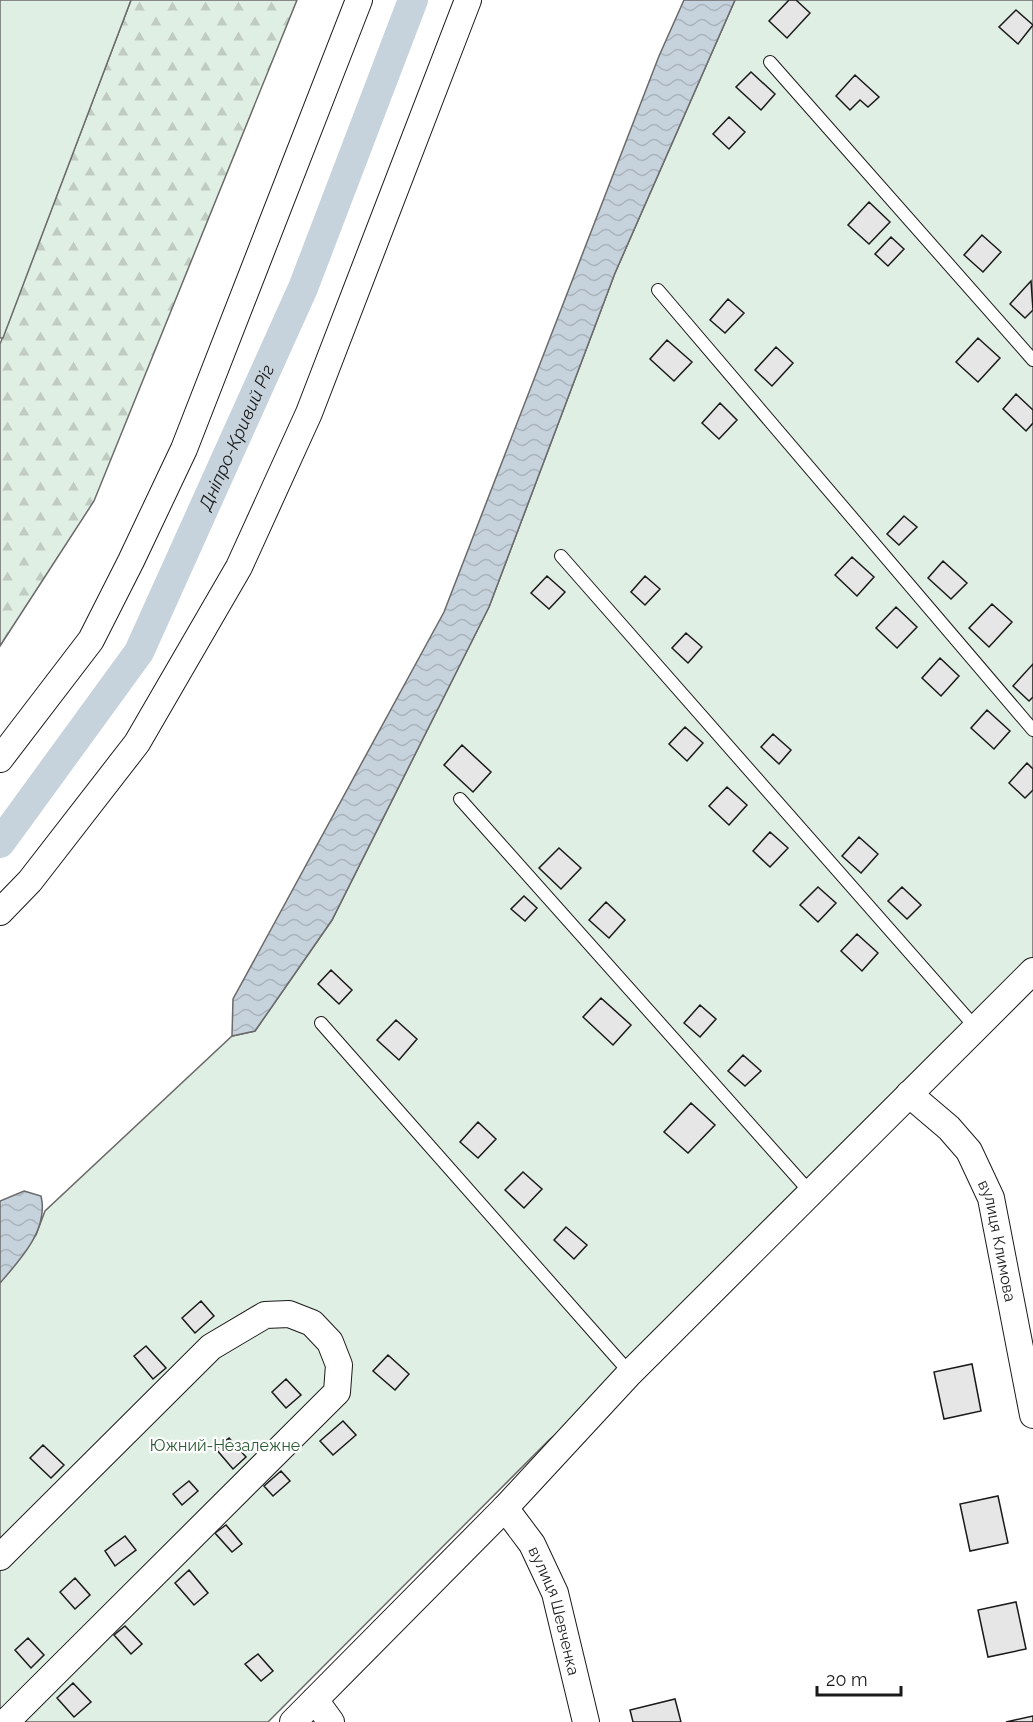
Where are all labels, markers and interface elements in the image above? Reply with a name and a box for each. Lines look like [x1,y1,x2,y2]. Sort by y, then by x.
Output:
water label: Дніпро-Кривий Ріг [193,361,278,514]
street label: вулиця Климова [974,1177,1020,1303]
park label: Южний-Незалежне [150,1436,300,1455]
street label: вулиця Шевченка [525,1543,584,1677]
scale bar [817,1659,901,1697]
text: 20 m [826,1669,868,1690]

